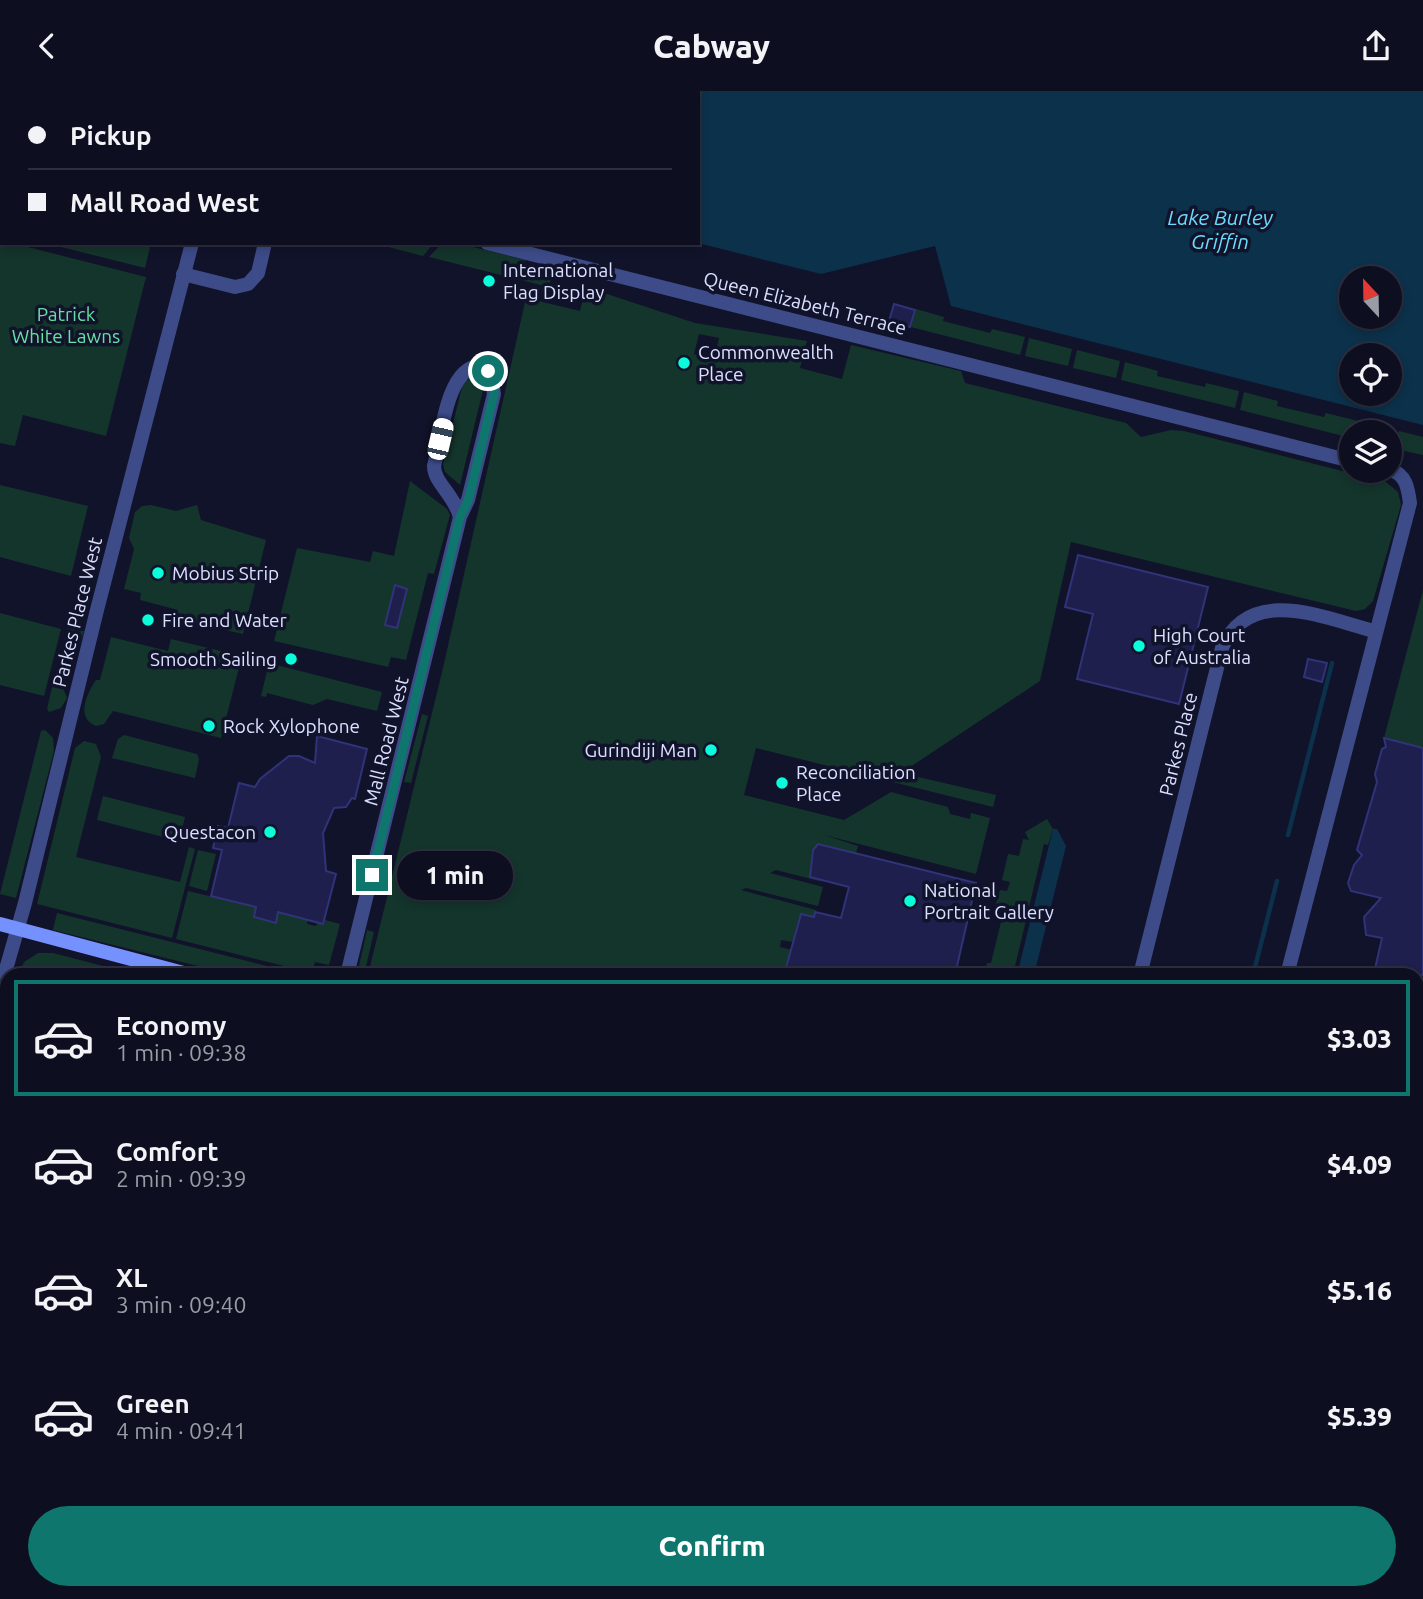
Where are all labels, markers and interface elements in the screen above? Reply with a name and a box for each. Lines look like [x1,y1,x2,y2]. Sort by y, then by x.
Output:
icon: back [28,27,66,65]
icon: share [1357,27,1395,65]
text: Cabway [653,28,770,64]
text: Pickup [70,121,152,150]
text: Mall Road West [70,188,259,217]
water label: Lake Burley Griffin [1167,205,1274,253]
place label: International Flag Display [503,259,613,303]
north arrow [1339,266,1402,329]
map controls [1339,266,1402,483]
street label: Queen Elizabeth Terrace [701,267,909,339]
marker: International Flag Display [481,273,497,289]
park label: Patrick White Lawns [12,303,120,347]
place label: Commonwealth Place [698,341,834,385]
button: locate [1339,343,1402,406]
route start [472,355,504,387]
marker: Commonwealth Place [676,355,692,371]
car [426,416,455,462]
button: layers [1339,420,1402,483]
street label: Parkes Place West [48,534,106,689]
place label: Mobius Strip [172,562,279,584]
marker: Mobius Strip [150,565,166,581]
place label: Fire and Water [162,609,287,631]
marker: Fire and Water [140,612,156,628]
place label: High Court of Australia [1153,624,1251,668]
marker: High Court of Australia [1131,638,1147,654]
place label: Smooth Sailing [150,648,277,670]
marker: Smooth Sailing [283,651,299,667]
street label: Mall Road West [359,674,413,808]
street label: Parkes Place [1155,690,1201,798]
place label: Rock Xylophone [223,715,360,737]
marker: Rock Xylophone [201,718,217,734]
place label: Gurindiji Man [584,739,697,761]
marker: Gurindiji Man [703,742,719,758]
place label: Reconciliation Place [796,761,916,805]
marker: Reconciliation Place [774,775,790,791]
place label: Questacon [164,821,256,843]
marker: Questacon [262,824,278,840]
callout: 1 min [396,851,512,899]
route end [356,859,388,891]
text: 1 min [426,863,484,888]
place label: National Portrait Gallery [924,879,1054,923]
marker: National Portrait Gallery [902,893,918,909]
icon: car [32,1007,95,1070]
text: Economy [116,1011,226,1040]
text: $3.03 [1327,1024,1392,1053]
text: 1 min · 09:38 [116,1040,247,1065]
icon: car [32,1133,95,1196]
text: Comfort [116,1137,219,1166]
text: $4.09 [1327,1150,1392,1179]
text: 2 min · 09:39 [116,1166,247,1191]
icon: car [32,1259,95,1322]
text: XL [116,1263,147,1292]
text: $5.16 [1327,1276,1392,1305]
text: 3 min · 09:40 [116,1292,247,1317]
icon: car [32,1385,95,1448]
text: Green [116,1389,190,1418]
text: $5.39 [1327,1402,1392,1431]
text: 4 min · 09:41 [116,1418,247,1443]
button: Confirm [28,1506,1396,1586]

